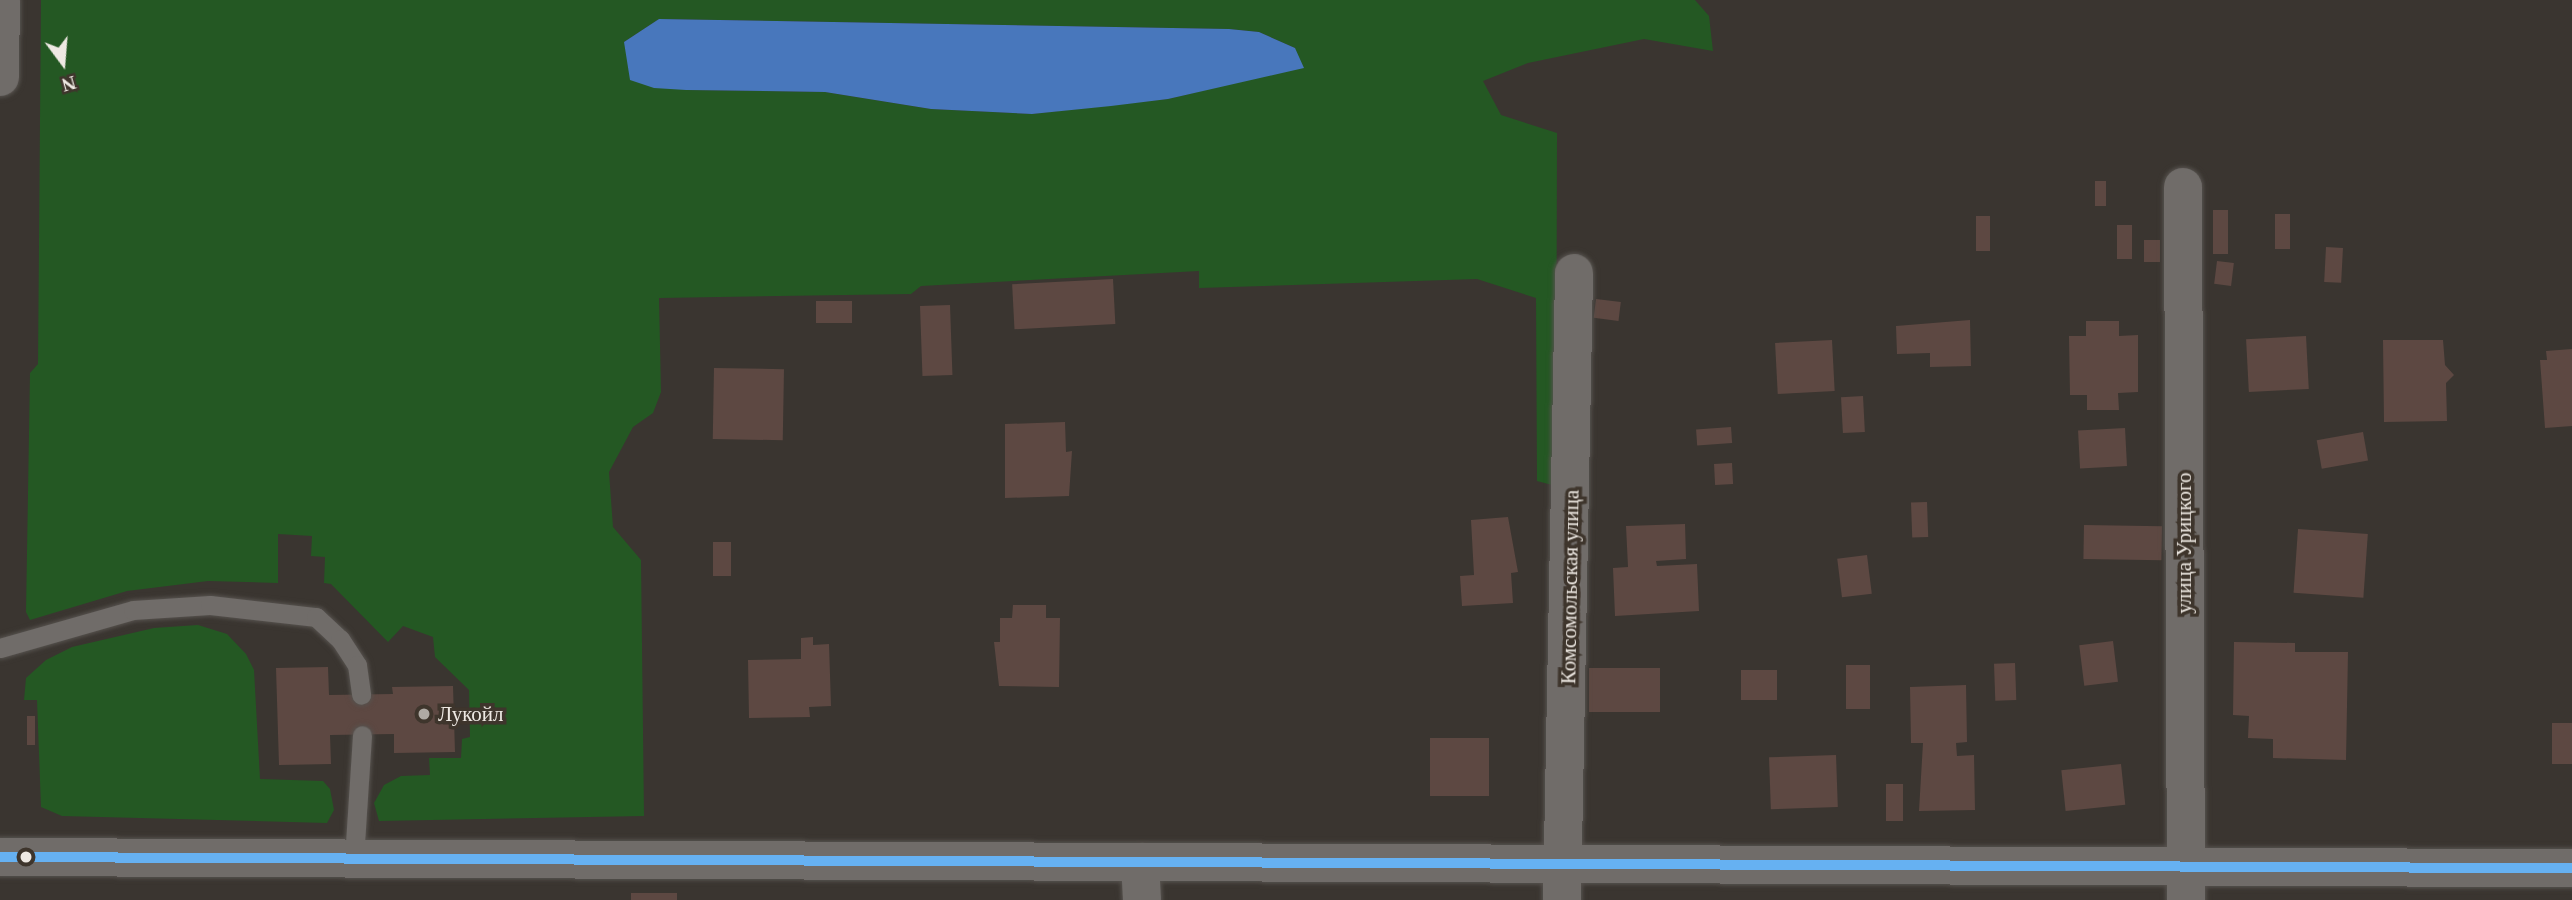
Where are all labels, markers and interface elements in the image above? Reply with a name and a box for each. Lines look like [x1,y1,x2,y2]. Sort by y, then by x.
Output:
north arrow [28,28,98,98]
text: N [59,72,78,96]
street label: улица Урицкого [2171,472,2197,614]
street label: Комсомольская улица [1556,489,1584,685]
place label: Лукойл [438,701,504,727]
marker: Лукойл [416,706,432,722]
unlabelled marker [19,850,33,864]

